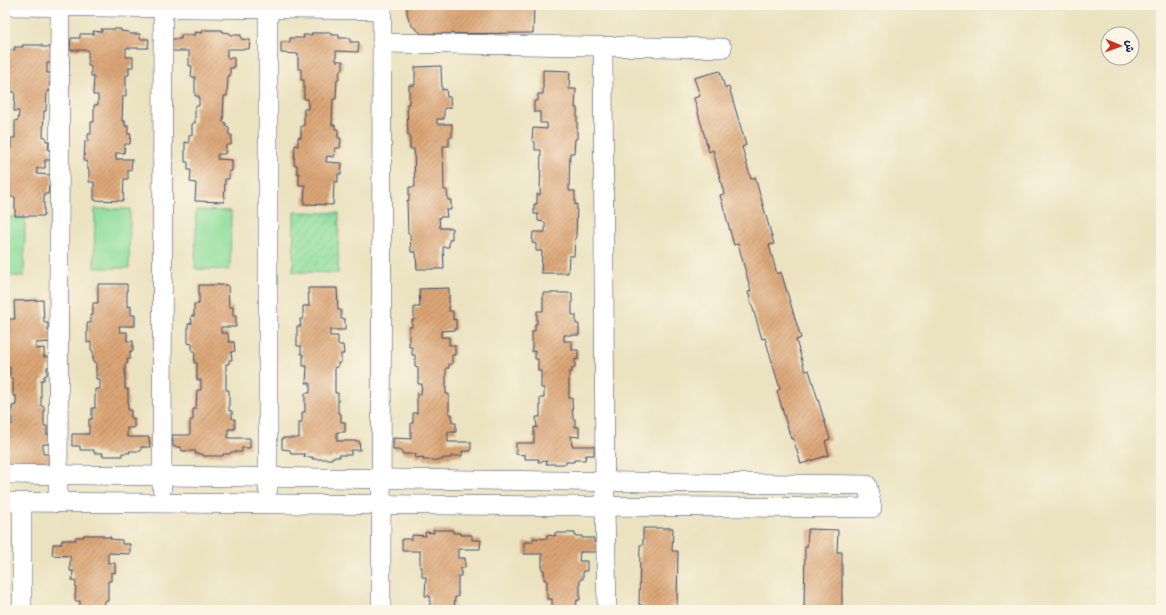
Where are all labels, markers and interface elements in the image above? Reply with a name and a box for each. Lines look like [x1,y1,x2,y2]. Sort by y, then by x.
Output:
north arrow [1100,26,1140,66]
text: ش [1122,40,1139,53]

